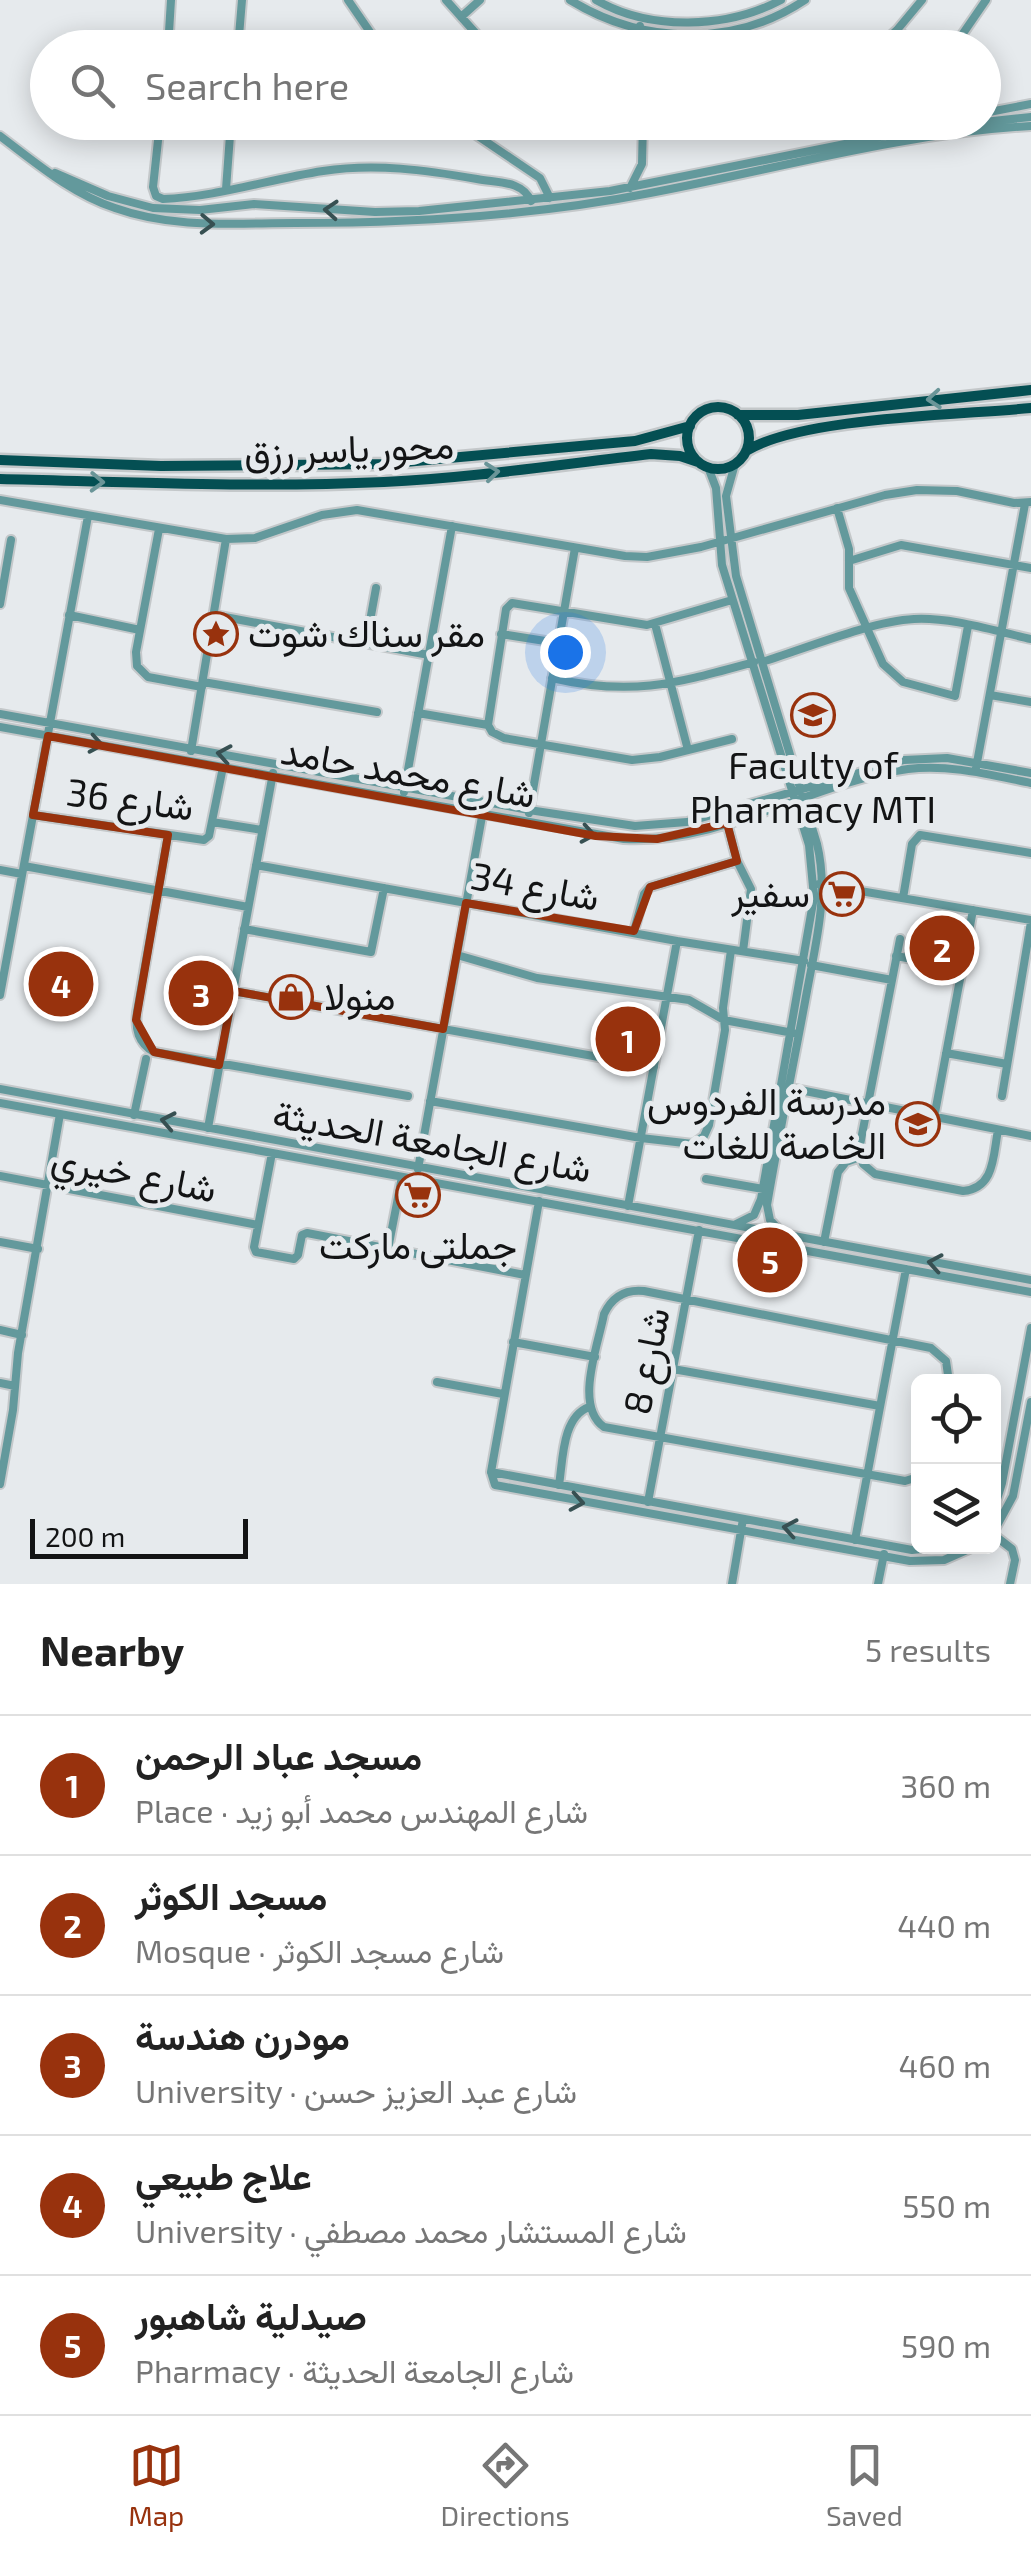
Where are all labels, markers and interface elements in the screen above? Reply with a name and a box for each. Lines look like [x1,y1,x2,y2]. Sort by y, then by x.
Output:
search box [30,30,1001,140]
icon: search [65,58,120,113]
text: Search here [145,62,349,108]
one-way arrow [322,200,338,221]
one-way arrow [200,213,216,234]
one-way arrow [926,388,942,409]
street label: محور ياسر رزق [243,420,455,476]
one-way arrow [484,462,500,483]
one-way arrow [90,471,106,492]
place label: مقر سناك شوت [248,609,485,657]
place icon: مقر سناك شوت [193,611,239,657]
your location [540,627,591,678]
school or university icon: Faculty of Pharmacy MTI [790,692,836,738]
street label: شارع محمد حامد [277,726,539,821]
one-way arrow [88,733,104,754]
place label: Faculty of Pharmacy MTI [690,741,936,831]
one-way arrow [216,745,233,766]
street label: شارع 36 [63,767,196,834]
one-way arrow [580,823,596,844]
street label: شارع 34 [467,851,603,924]
place label: سفير [730,869,810,917]
supermarket icon: سفير [819,871,865,917]
pin: 2 [910,910,974,986]
pin: 4 [28,946,94,1022]
pin: 3 [168,956,234,1030]
place label: منولا [324,972,396,1020]
shop icon: منولا [268,974,314,1020]
pin: 1 [596,1002,660,1076]
place label: مدرسة الفردوس الخاصة للغات [647,1077,886,1167]
street label: شارع الجامعة الحديثة [269,1089,595,1196]
school or university icon: مدرسة الفردوس الخاصة للغات [895,1101,941,1147]
one-way arrow [160,1111,176,1132]
street label: شارع خيري [46,1134,221,1220]
supermarket icon: جملتى ماركت [395,1172,441,1218]
place label: جملتى ماركت [319,1221,517,1269]
pin: 5 [738,1222,802,1298]
one-way arrow [927,1253,943,1274]
street label: شارع 8 [612,1303,683,1419]
map controls [911,1374,1001,1554]
button: locate [911,1374,1001,1464]
button: layers [911,1464,1001,1554]
one-way arrow [568,1491,585,1512]
scale bar [30,1514,248,1558]
one-way arrow [781,1518,798,1539]
text: 200 m [45,1519,125,1553]
text: Nearby [40,1624,184,1674]
text: 5 results [865,1630,991,1668]
text: مسجد عباد الرحمن [135,1732,422,1778]
text: 1 [66,1766,79,1804]
text: 360 m [900,1766,991,1804]
text: Place · شارع المهندس محمد أبو زيد [135,1791,588,1829]
text: مسجد الكوثر [135,1872,327,1918]
text: 2 [63,1906,82,1944]
text: 440 m [897,1906,991,1944]
text: Mosque · شارع مسجد الكوثر [135,1931,504,1969]
text: مودرن هندسة [135,2012,350,2058]
text: 3 [63,2046,82,2084]
text: 460 m [899,2046,991,2084]
text: University · شارع عبد العزيز حسن [135,2071,577,2109]
text: علاج طبيعي [135,2152,312,2198]
text: 4 [62,2186,83,2224]
text: 550 m [902,2186,991,2224]
text: University · شارع المستشار محمد مصطفي [135,2211,687,2249]
text: صيدلية شاهبور [135,2292,367,2338]
text: 5 [64,2326,81,2364]
text: 590 m [901,2326,991,2364]
text: Pharmacy · شارع الجامعة الحديثة [135,2351,574,2389]
tab: Map [128,2438,184,2532]
tab: Directions [441,2438,570,2532]
tab: Saved [826,2438,903,2532]

